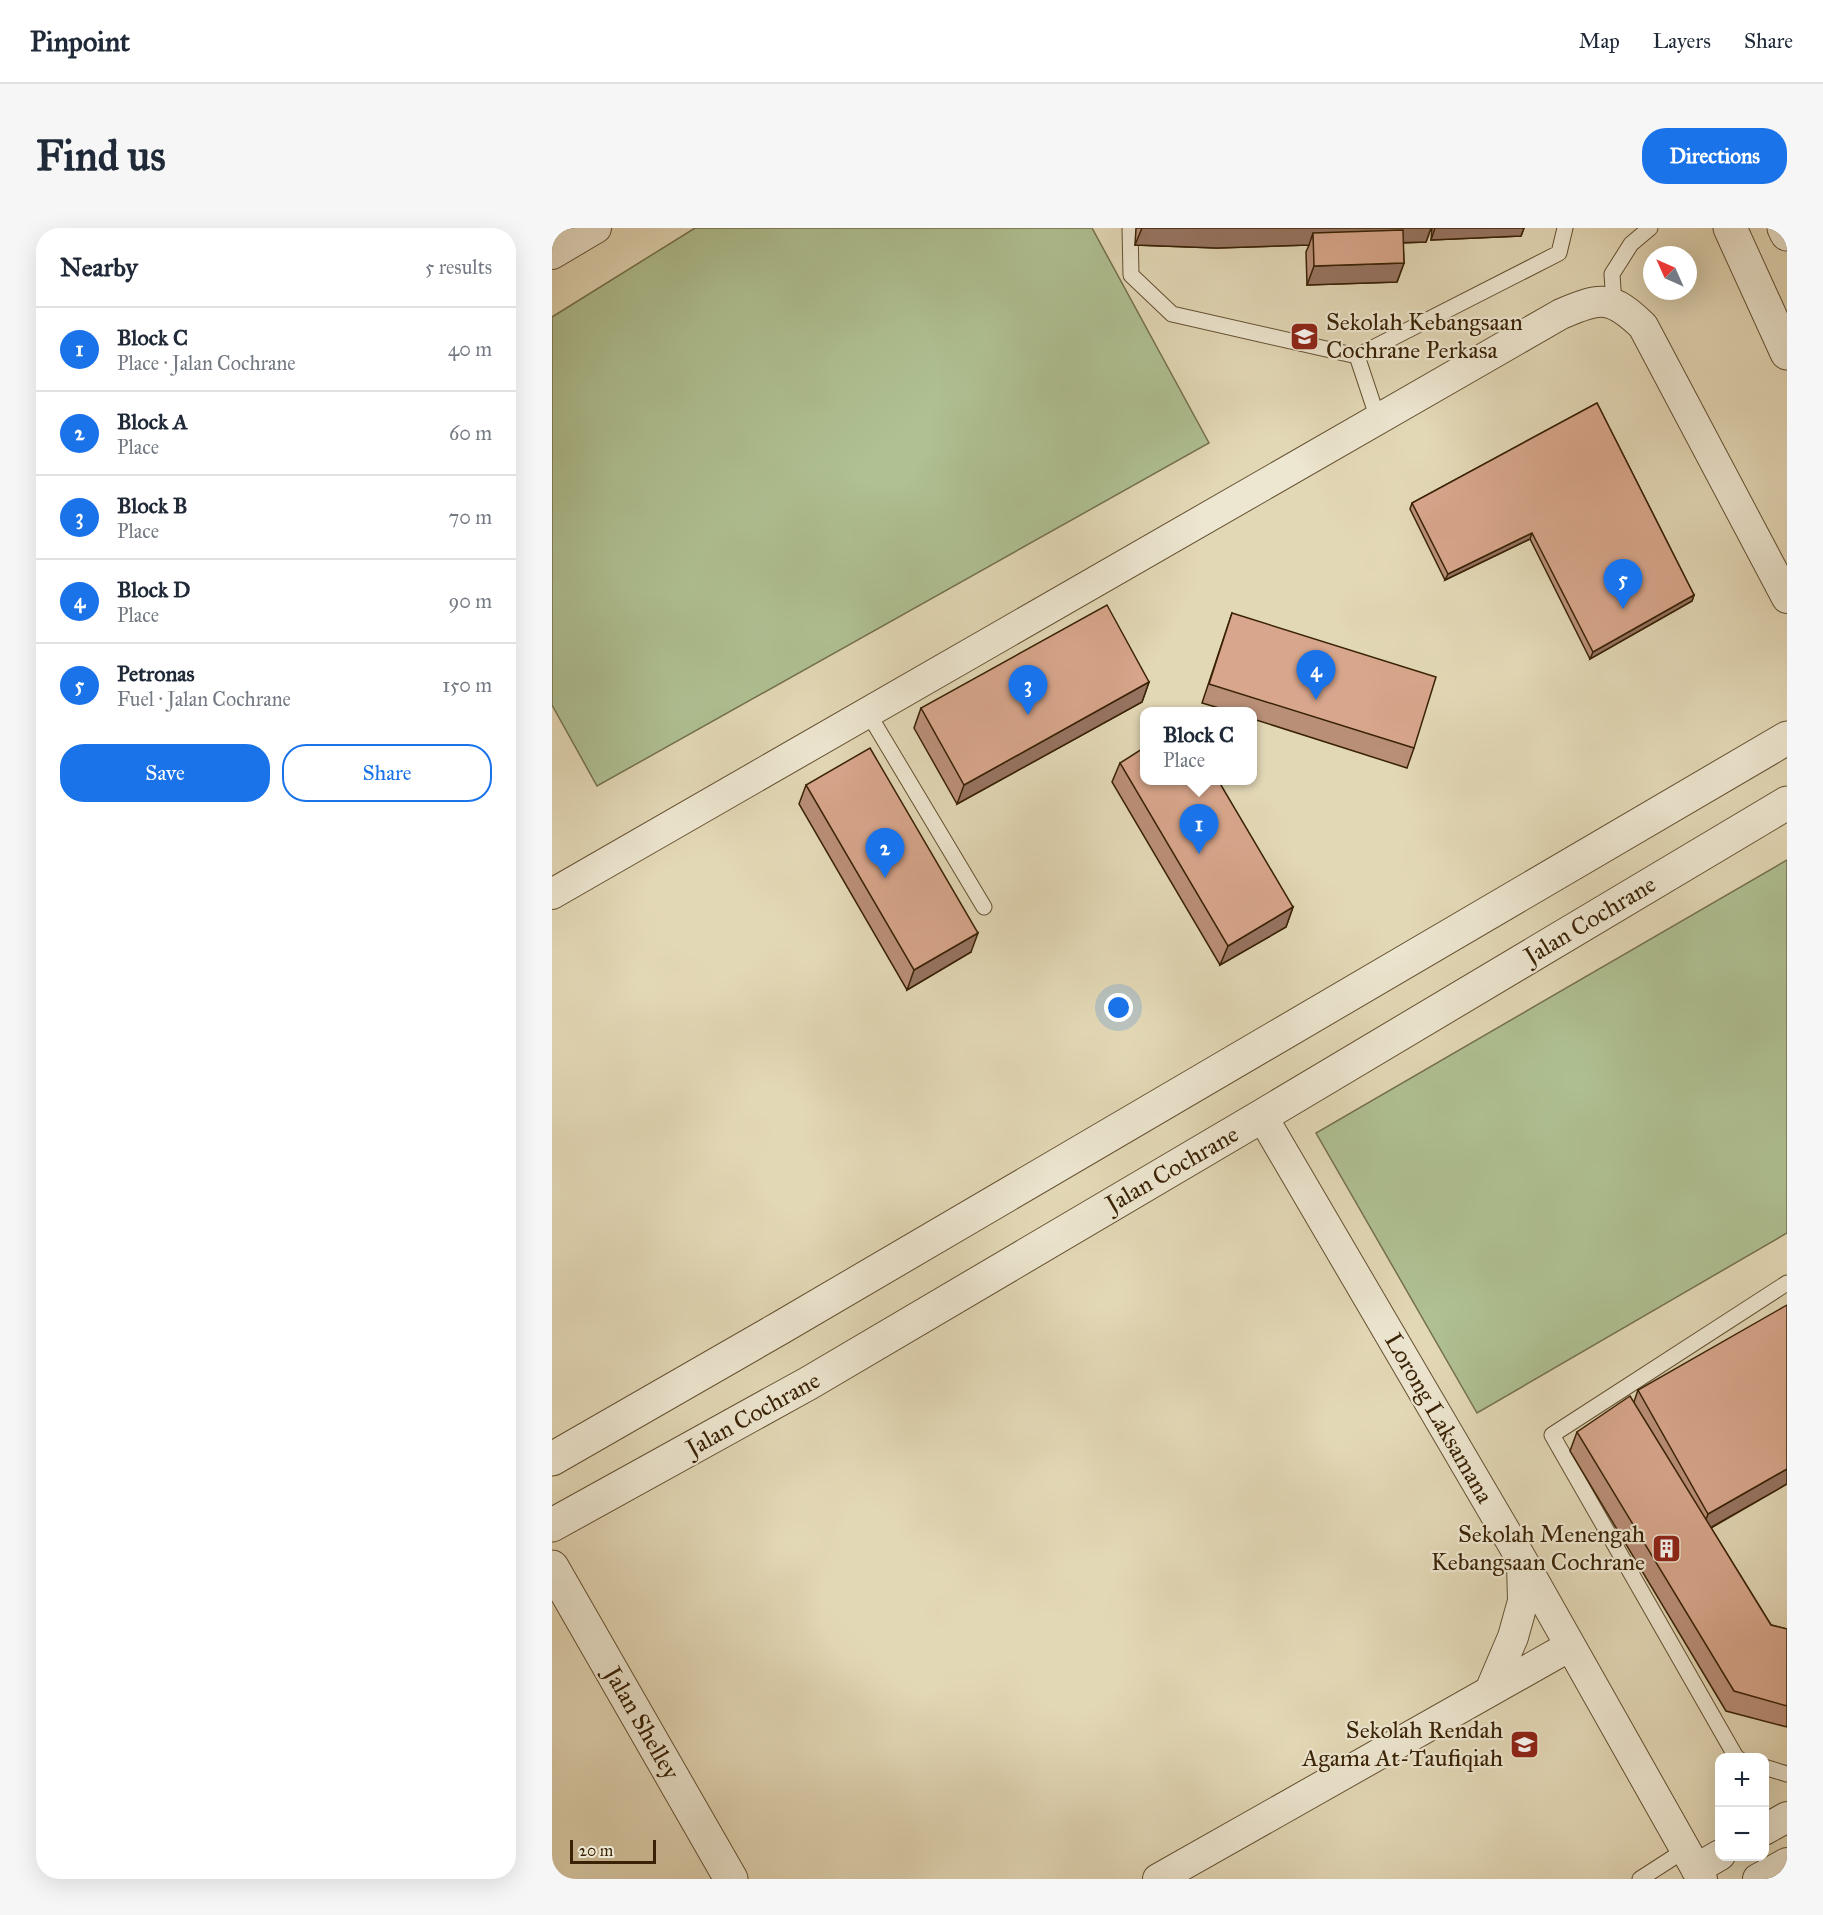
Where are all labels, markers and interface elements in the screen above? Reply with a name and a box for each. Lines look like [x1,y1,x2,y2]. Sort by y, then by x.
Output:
text: Pinpoint [30,24,130,59]
text: Map [1579,28,1620,54]
text: Layers [1653,28,1711,54]
text: Share [1744,28,1793,54]
button: Directions [1642,128,1787,184]
text: Find us [36,130,166,182]
north arrow [1643,246,1697,300]
text: Nearby [60,251,138,283]
text: 5 results [425,255,492,279]
place label: Sekolah Kebangsaan Cochrane Perkasa [1326,307,1523,365]
school or university icon: Sekolah Kebangsaan Cochrane Perkasa [1289,320,1321,352]
text: Block C [117,324,188,351]
text: 1 [76,337,83,361]
text: 40 m [448,337,492,361]
text: Place · Jalan Cochrane [117,351,296,375]
text: Block A [117,408,188,435]
text: 2 [75,421,84,445]
text: 60 m [449,421,492,445]
text: Place [117,435,159,459]
text: Block B [117,492,187,519]
text: 3 [76,505,84,529]
text: 70 m [449,505,492,529]
text: Place [117,519,159,543]
pin: 5 [1604,560,1642,609]
text: Block D [117,576,190,603]
text: 4 [74,589,85,613]
text: 90 m [449,589,492,613]
text: Place [117,603,159,627]
pin: 4 [1296,650,1335,700]
text: Petronas [117,660,195,687]
pin: 3 [1008,666,1048,715]
text: 5 [75,673,84,697]
text: 150 m [442,673,492,697]
text: Fuel · Jalan Cochrane [117,687,291,711]
popup [1140,707,1257,785]
text: Block C [1163,721,1234,748]
button: Save [60,744,270,802]
button: Share [282,744,492,802]
text: Place [1163,748,1205,772]
pin: 1 [1180,804,1218,854]
pin: 2 [866,828,904,878]
street label: Jalan Cochrane [1516,869,1661,973]
your location [1104,993,1133,1022]
street label: Jalan Cochrane [1098,1119,1244,1221]
street label: Lorong Laksamana [1378,1327,1500,1509]
street label: Jalan Cochrane [678,1365,825,1465]
place label: Sekolah Menengah Kebangsaan Cochrane [1431,1519,1645,1577]
building icon: Sekolah Menengah Kebangsaan Cochrane [1650,1532,1682,1564]
street label: Jalan Shelley [596,1659,687,1785]
place label: Sekolah Rendah Agama At-Taufiqiah [1301,1715,1503,1773]
school or university icon: Sekolah Rendah Agama At-Taufiqiah [1508,1728,1540,1760]
map controls [1715,1753,1769,1861]
button: + [1715,1753,1769,1807]
button: − [1715,1807,1769,1861]
scale bar [570,1837,656,1864]
text: 20 m [579,1841,613,1860]

